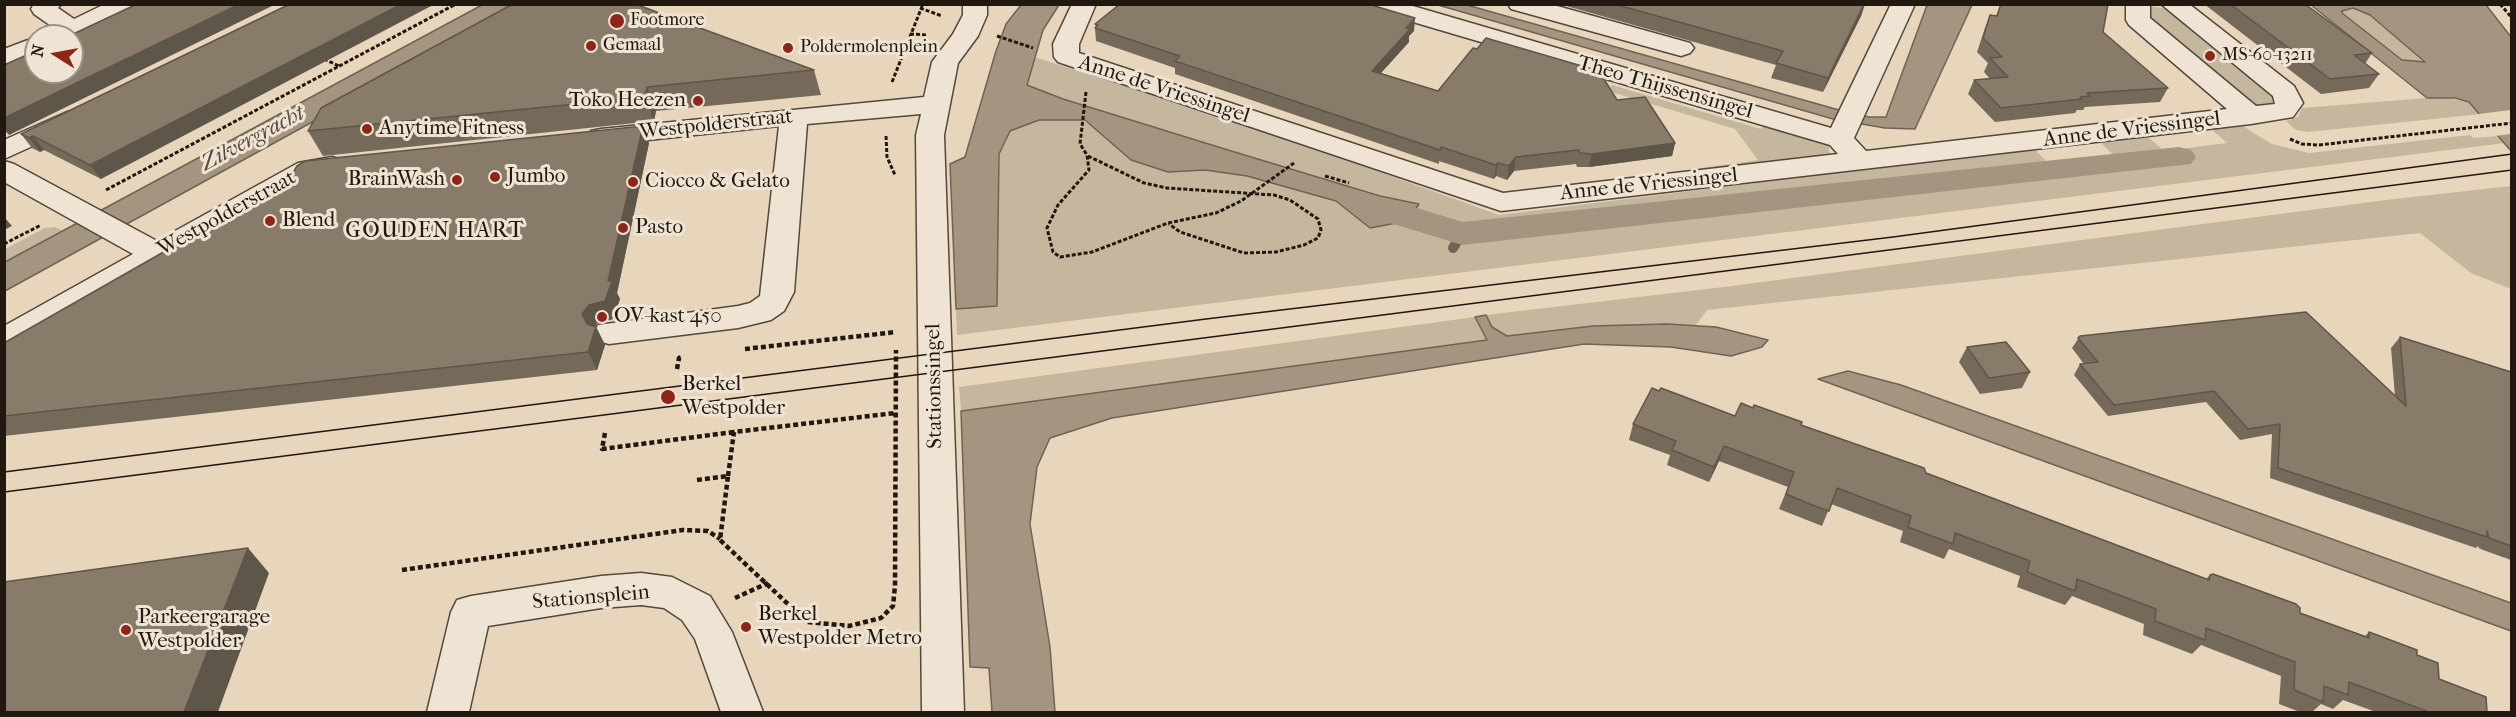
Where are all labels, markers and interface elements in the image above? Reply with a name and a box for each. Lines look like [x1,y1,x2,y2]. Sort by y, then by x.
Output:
place label: Footmore [630,10,705,32]
marker: Footmore [608,12,626,30]
north arrow [24,24,84,84]
place label: Gemaal [603,35,661,57]
place label: Poldermolenplein [800,37,938,59]
marker: Gemaal [584,39,598,53]
marker: Poldermolenplein [781,41,795,55]
text: N [27,43,48,59]
place label: MS-60-13211 [2222,45,2313,67]
marker: MS-60-13211 [2203,49,2217,63]
street label: Anne de Vriessingel [1075,50,1253,130]
street label: Theo Thijssensingel [1574,51,1756,125]
place label: Toko Heezen [569,88,686,114]
marker: Toko Heezen [691,94,705,108]
water label: Zilvergracht [197,101,309,177]
street label: Westpolderstraat [638,104,794,146]
street label: Anne de Vriessingel [2042,107,2222,153]
place label: Anytime Fitness [379,116,524,142]
marker: Anytime Fitness [360,122,374,136]
street label: Anne de Vriessingel [1559,163,1739,207]
place label: Jumbo [507,164,565,190]
street label: Westpolderstraat [153,166,301,262]
place label: BrainWash [348,167,445,193]
place label: Ciocco & Gelato [645,169,790,195]
marker: Jumbo [488,170,502,184]
marker: BrainWash [450,173,464,187]
marker: Ciocco & Gelato [626,175,640,189]
place label: Blend [282,208,335,234]
marker: Blend [263,214,277,228]
place label: Pasto [635,215,683,241]
district label: GOUDEN HART [345,219,525,245]
marker: Pasto [616,221,630,235]
place label: OV-kast 450 [614,304,722,330]
marker: OV-kast 450 [595,310,609,324]
street label: Stationssingel [921,323,949,449]
place label: Berkel Westpolder [682,372,785,422]
marker: Berkel Westpolder [659,388,677,406]
street label: Stationsplein [531,580,651,616]
place label: Berkel Westpolder Metro [758,602,922,652]
place label: Parkeergarage Westpolder [138,605,270,655]
marker: Berkel Westpolder Metro [739,620,753,634]
marker: Parkeergarage Westpolder [119,623,133,637]

